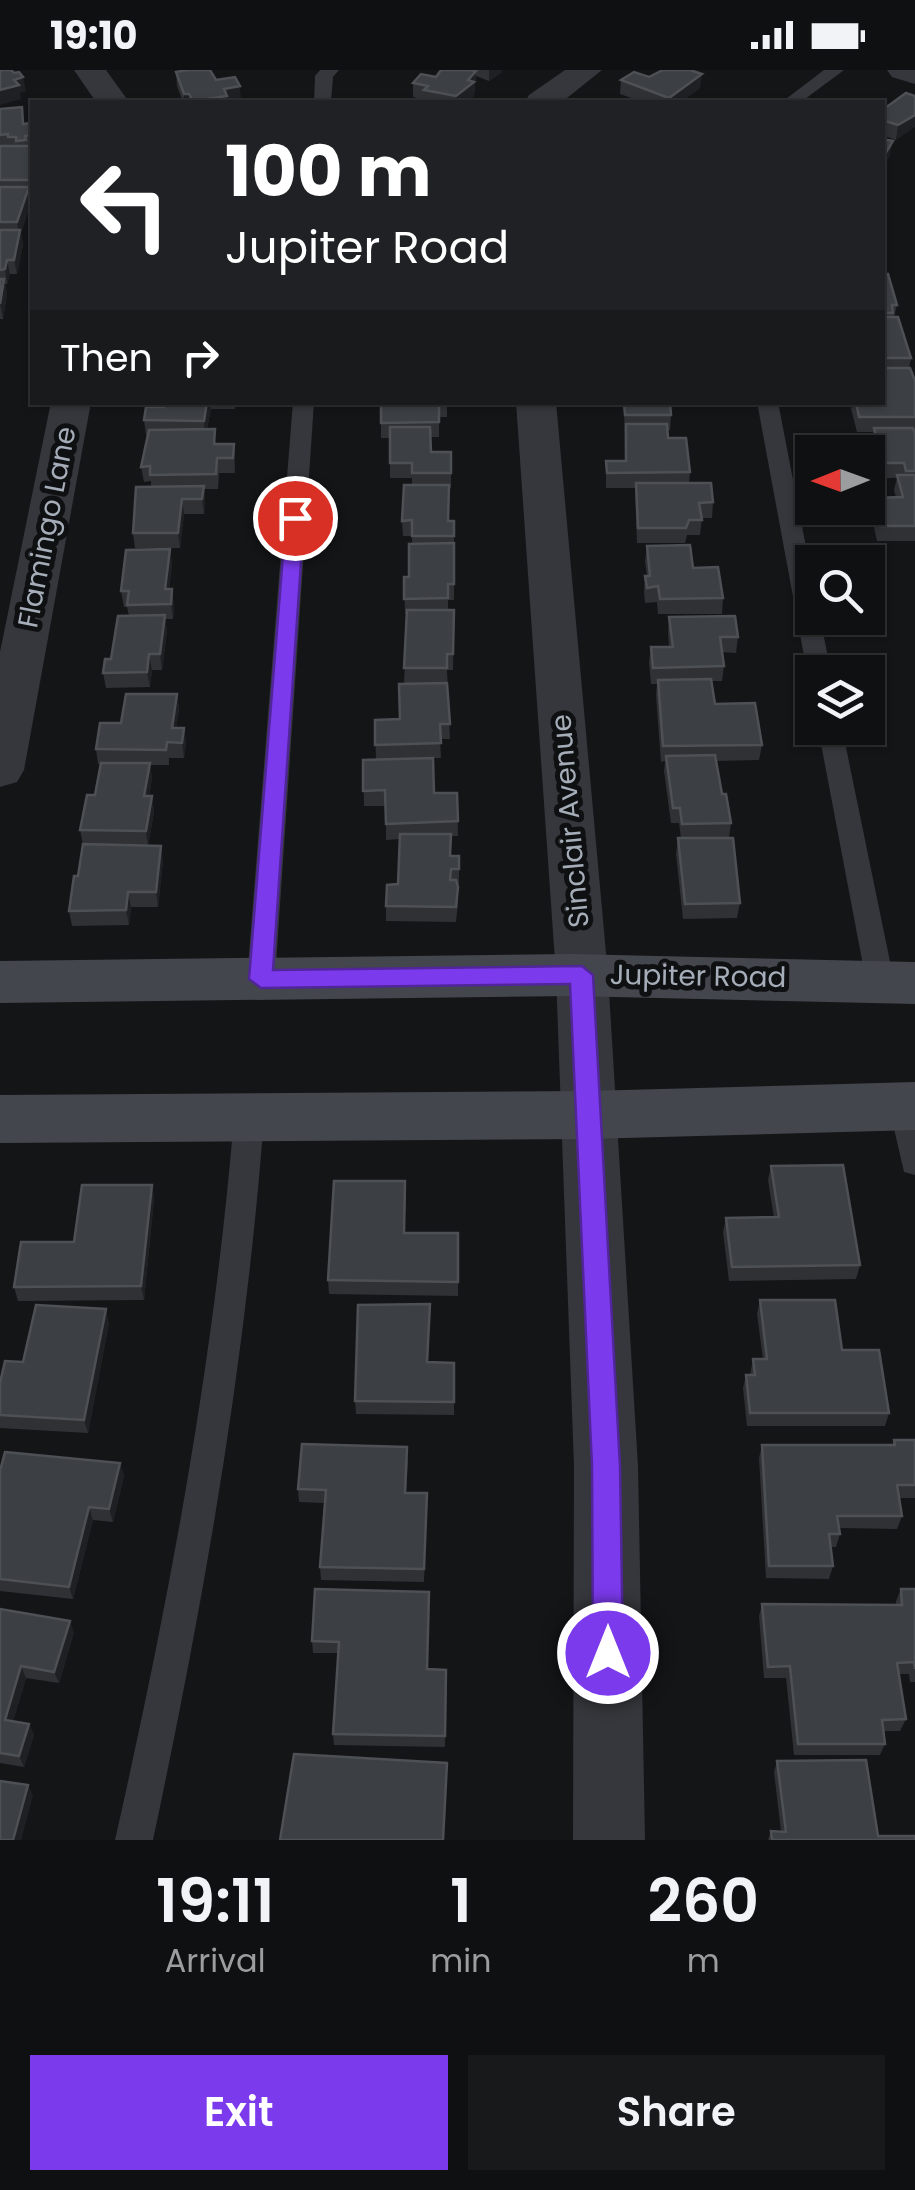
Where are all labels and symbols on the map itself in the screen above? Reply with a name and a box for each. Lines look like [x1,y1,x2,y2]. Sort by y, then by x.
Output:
street label: Flamingo Lane [8,423,86,631]
north arrow [795,435,885,525]
pin [253,476,338,561]
street label: Sinclair Avenue [541,713,599,929]
street label: Jupiter Road [609,955,787,997]
position arrow [556,1601,660,1705]

